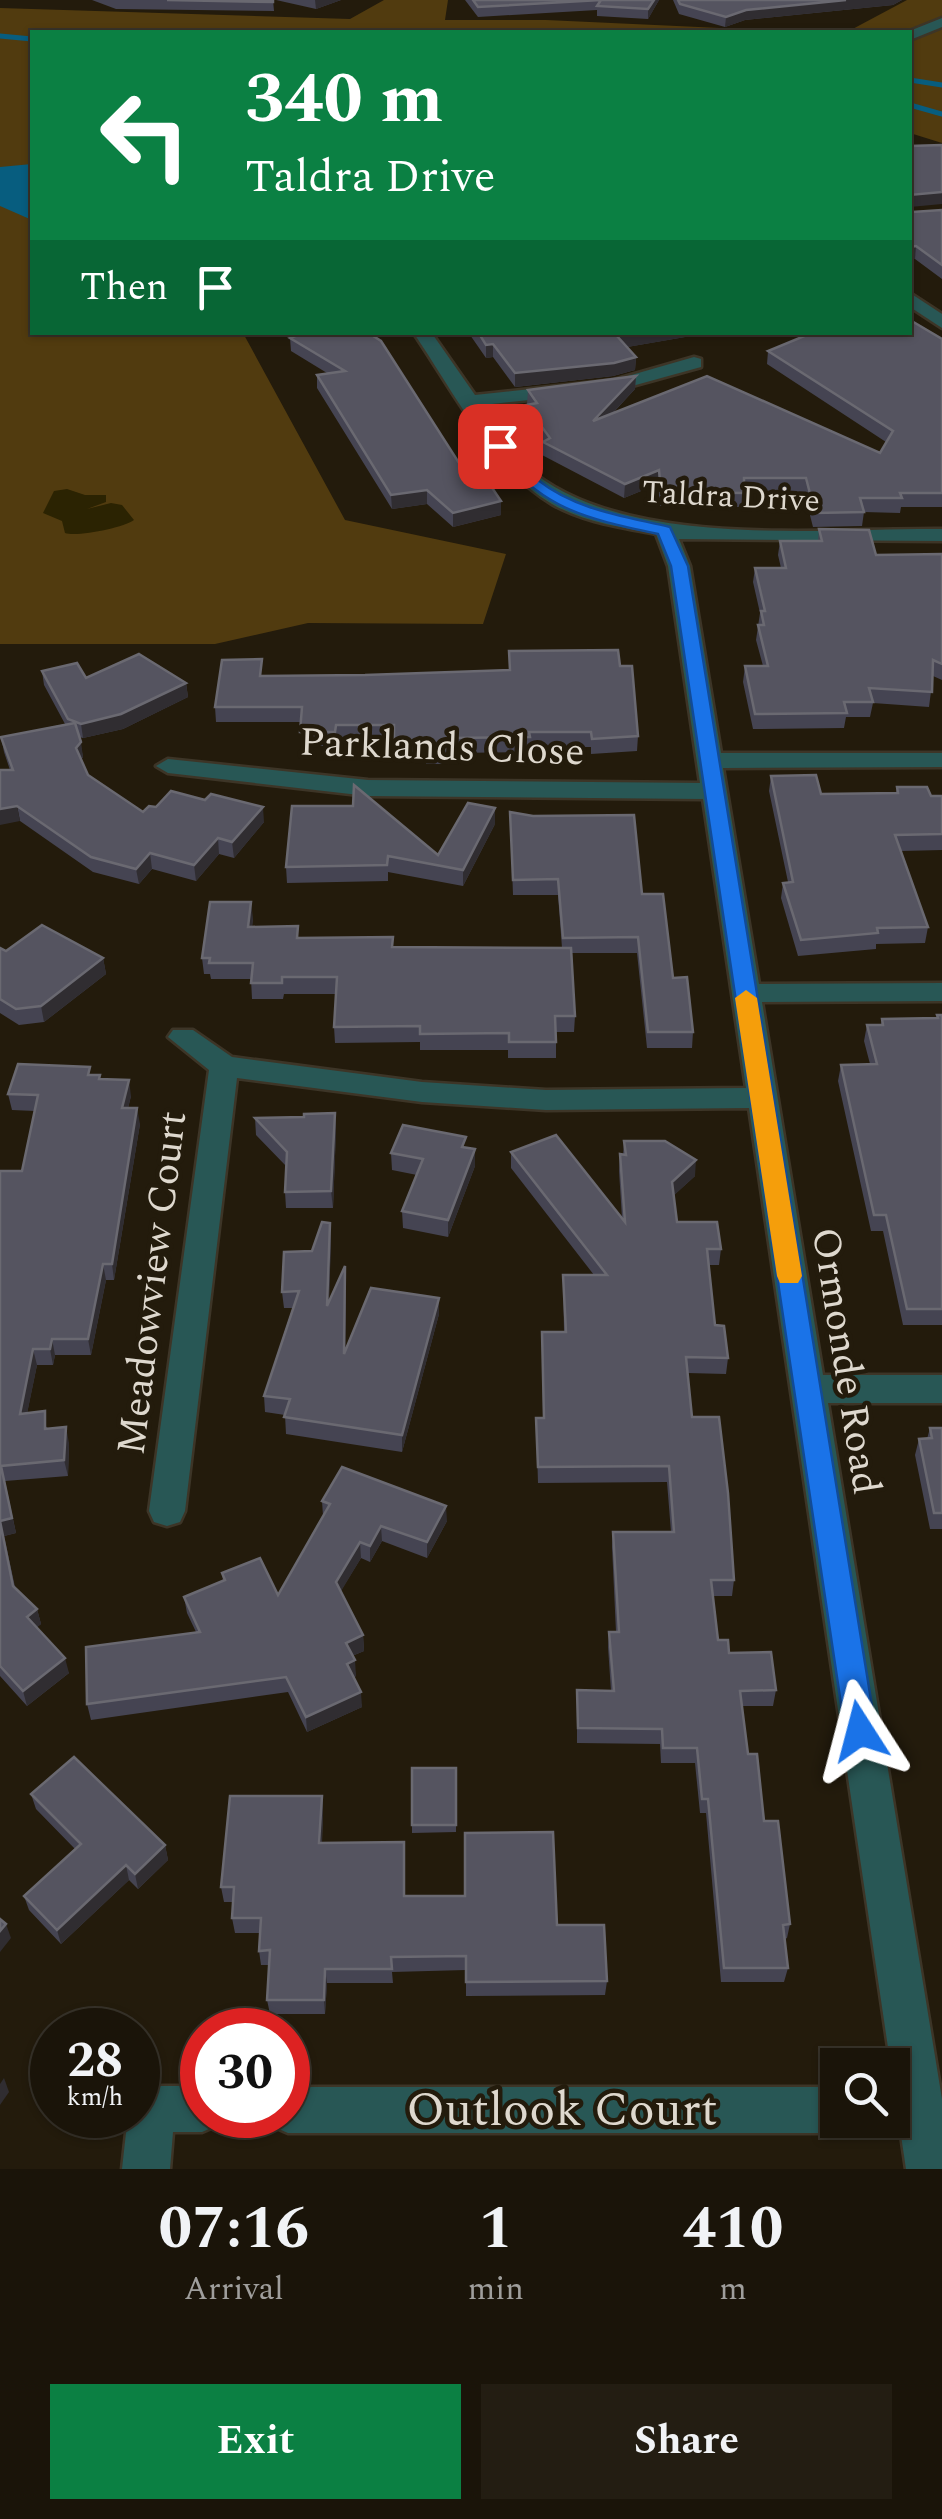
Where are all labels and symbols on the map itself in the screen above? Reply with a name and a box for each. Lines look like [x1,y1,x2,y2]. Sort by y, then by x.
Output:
pin [458,404,543,489]
street label: Taldra Drive [641,468,821,526]
street label: Parklands Close [298,713,586,783]
street label: Meadowview Court [102,1108,204,1458]
street label: Ormonde Road [794,1223,896,1499]
position arrow [808,1679,912,1783]
speed limit sign: 30 [180,2008,310,2138]
street label: Outlook Court [406,2074,718,2147]

